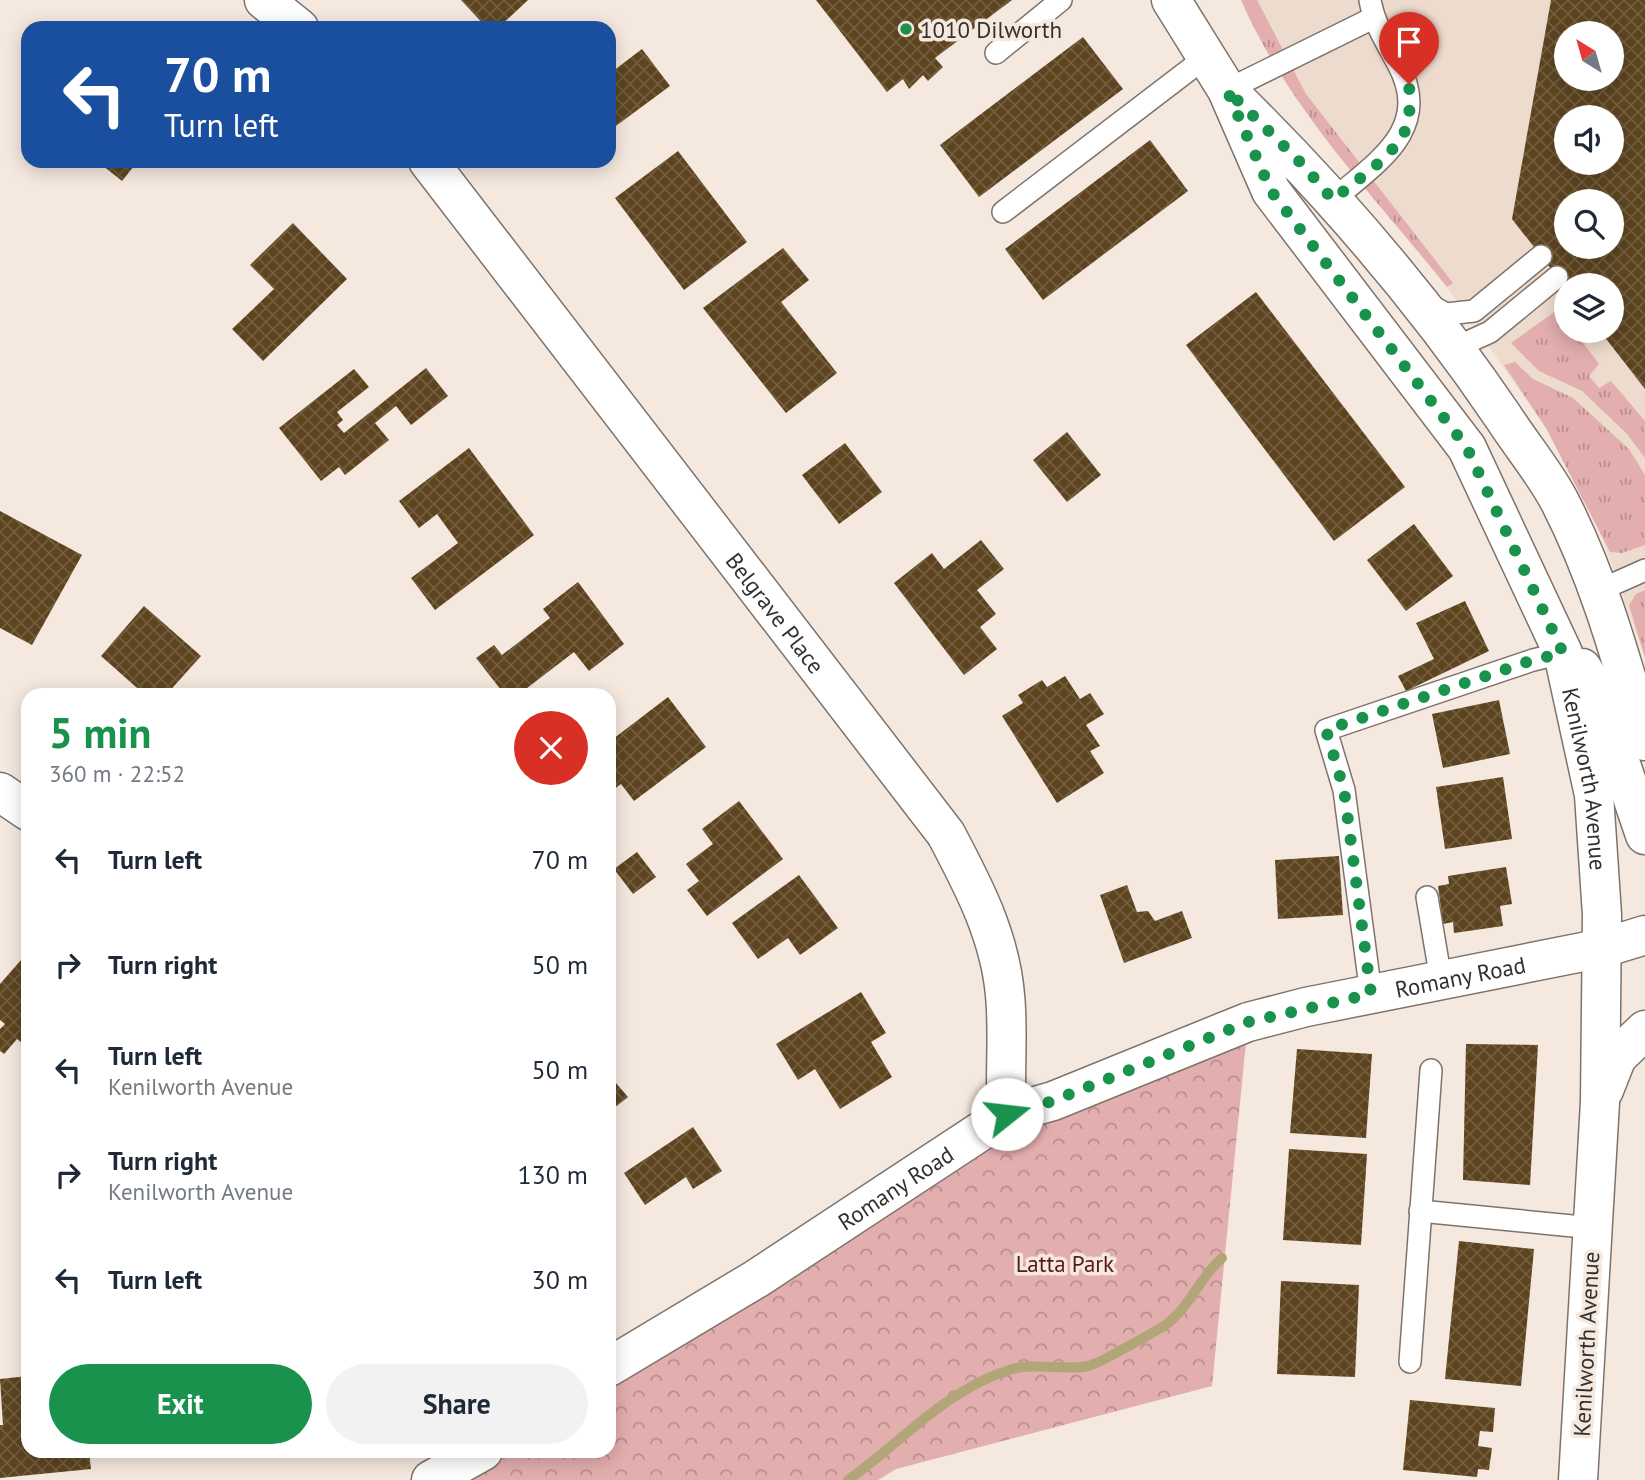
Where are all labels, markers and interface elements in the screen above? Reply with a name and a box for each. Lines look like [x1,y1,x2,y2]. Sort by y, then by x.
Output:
pin [1379,12.0,1439,84]
place label: 1010 Dilworth [920,15,1062,44]
marker: 1010 Dilworth [898,21,914,37]
north arrow [1554,21,1624,91]
map controls [1554,21,1624,343]
icon: arrive [1390,23,1428,61]
text: 70 m [164,42,271,106]
icon: left [49,49,140,140]
text: Turn left [164,104,279,146]
button: sound [1554,105,1624,175]
button: search [1554,189,1624,259]
button: layers [1554,273,1624,343]
street label: Belgrave Place [720,547,831,679]
street label: Kenilworth Avenue [1556,685,1613,871]
text: 5 min [49,705,151,760]
button: close [514,711,588,785]
text: 360 m · 22:52 [49,759,185,788]
icon: left [49,841,87,879]
text: Turn left [108,843,202,876]
text: 70 m [532,843,588,876]
icon: right [49,946,87,984]
text: Turn right [108,948,217,981]
text: 50 m [532,948,588,981]
street label: Romany Road [1392,949,1528,1003]
text: Turn left [108,1039,202,1072]
icon: left [49,1051,87,1089]
text: 50 m [532,1053,588,1086]
text: Kenilworth Avenue [108,1072,293,1101]
position arrow [970,1077,1044,1151]
street label: Romany Road [832,1139,959,1236]
text: Turn right [108,1144,217,1177]
icon: right [49,1156,87,1194]
text: 130 m [517,1158,588,1191]
text: Kenilworth Avenue [108,1177,293,1206]
park label: Latta Park [1016,1249,1114,1278]
street label: Kenilworth Avenue [1567,1251,1605,1437]
icon: left [49,1261,87,1299]
text: Turn left [108,1263,202,1296]
text: 30 m [532,1263,588,1296]
button: Exit [49,1364,312,1444]
button: Share [326,1364,588,1444]

